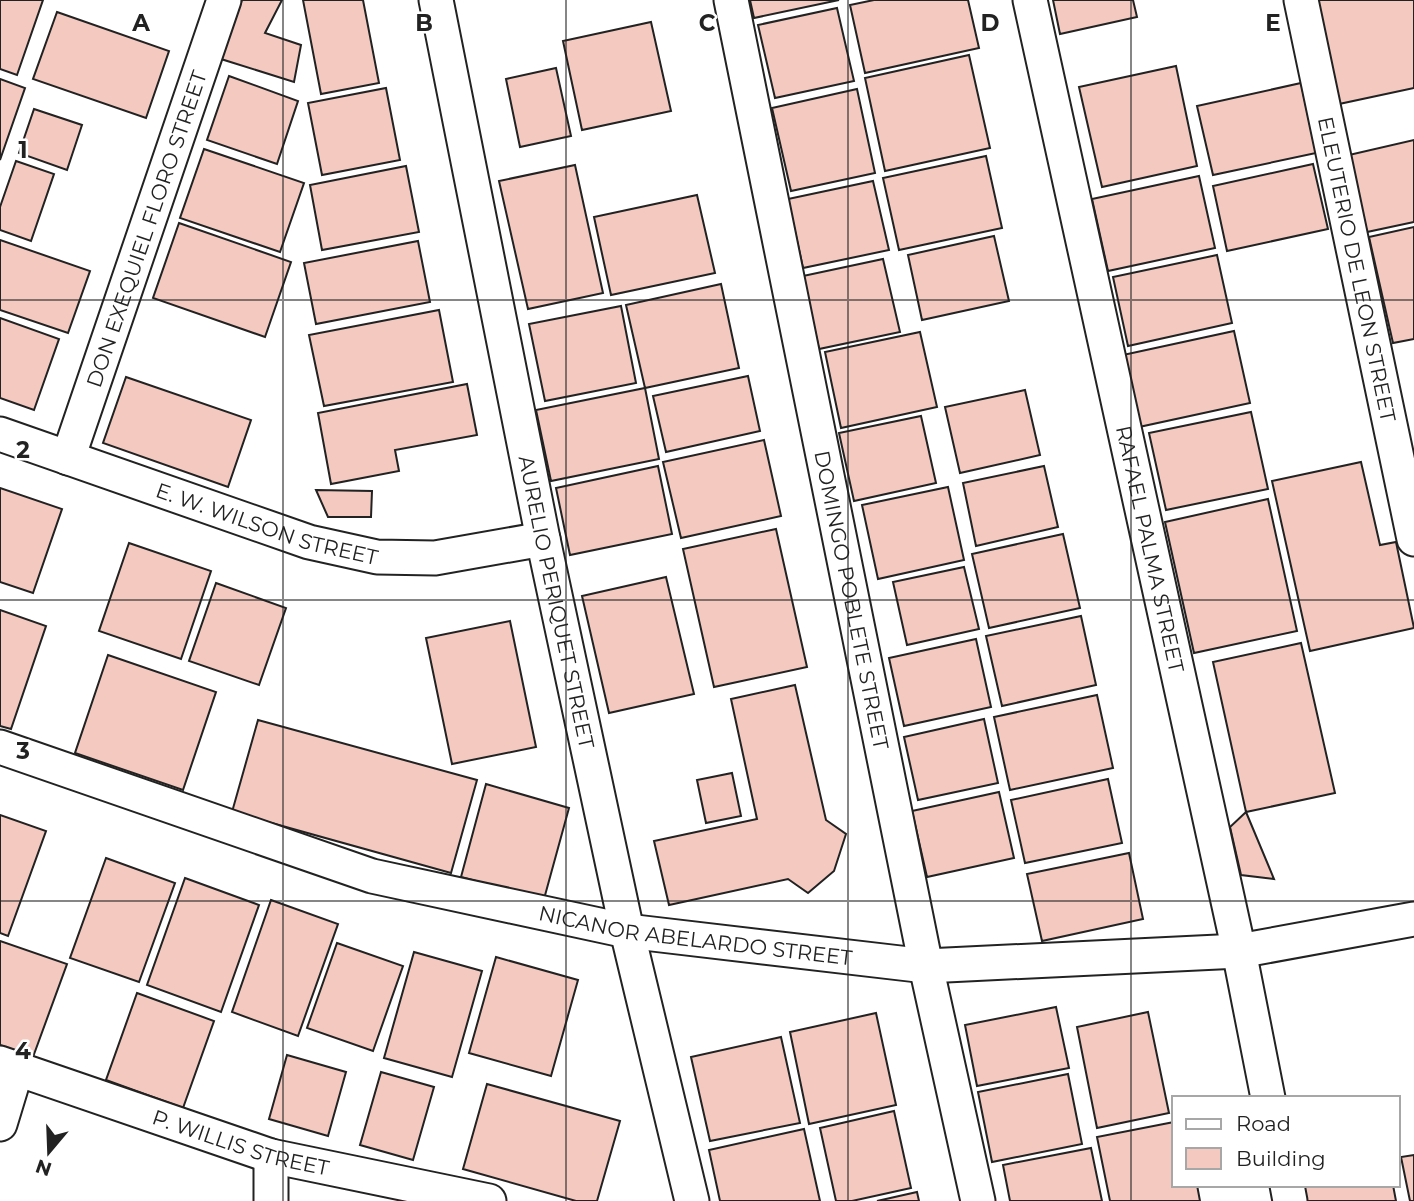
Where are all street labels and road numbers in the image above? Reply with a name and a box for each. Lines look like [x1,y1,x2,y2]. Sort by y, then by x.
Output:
street label: DON EXEQUIEL FLORO STREET [81,67,212,391]
street label: ELEUTERIO DE LEON STREET [1313,114,1402,424]
street label: RAFAEL PALMA STREET [1111,423,1190,675]
street label: DOMINGO POBLETE STREET [810,448,894,752]
street label: AURELIO PERIQUET STREET [514,453,600,751]
street label: E. W. WILSON STREET [153,477,381,569]
street label: NICANOR ABELARDO STREET [536,900,854,970]
street label: P. WILLIS STREET [149,1104,332,1180]

